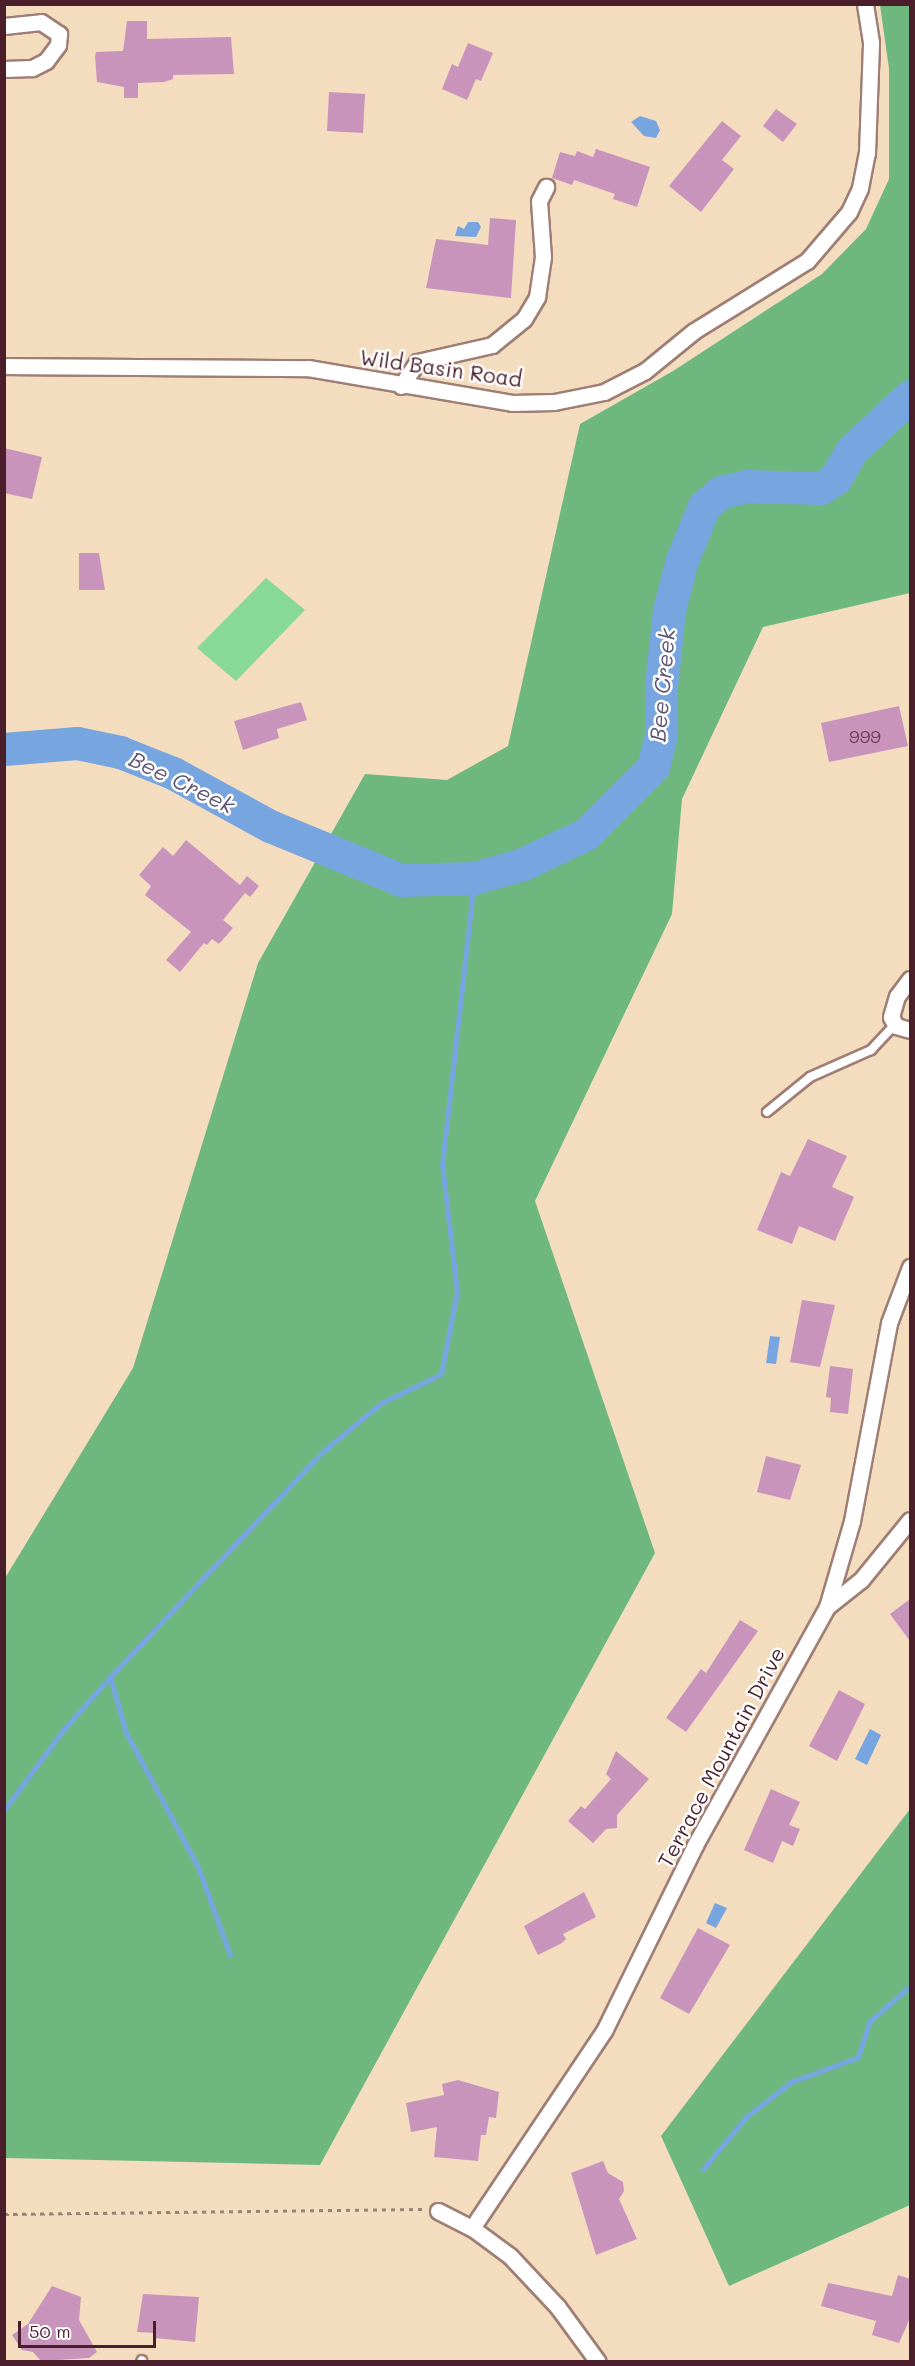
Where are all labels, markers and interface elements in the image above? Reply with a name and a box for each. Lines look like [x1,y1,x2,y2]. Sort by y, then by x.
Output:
street label: Wild Basin Road [358,344,524,392]
water label: Bee Creek [644,627,680,743]
house number: 999 [849,725,881,747]
water label: Bee Creek [125,745,239,819]
street label: Terrace Mountain Drive [652,1643,790,1871]
scale bar [21,2309,159,2347]
text: 50 m [29,2319,71,2343]

